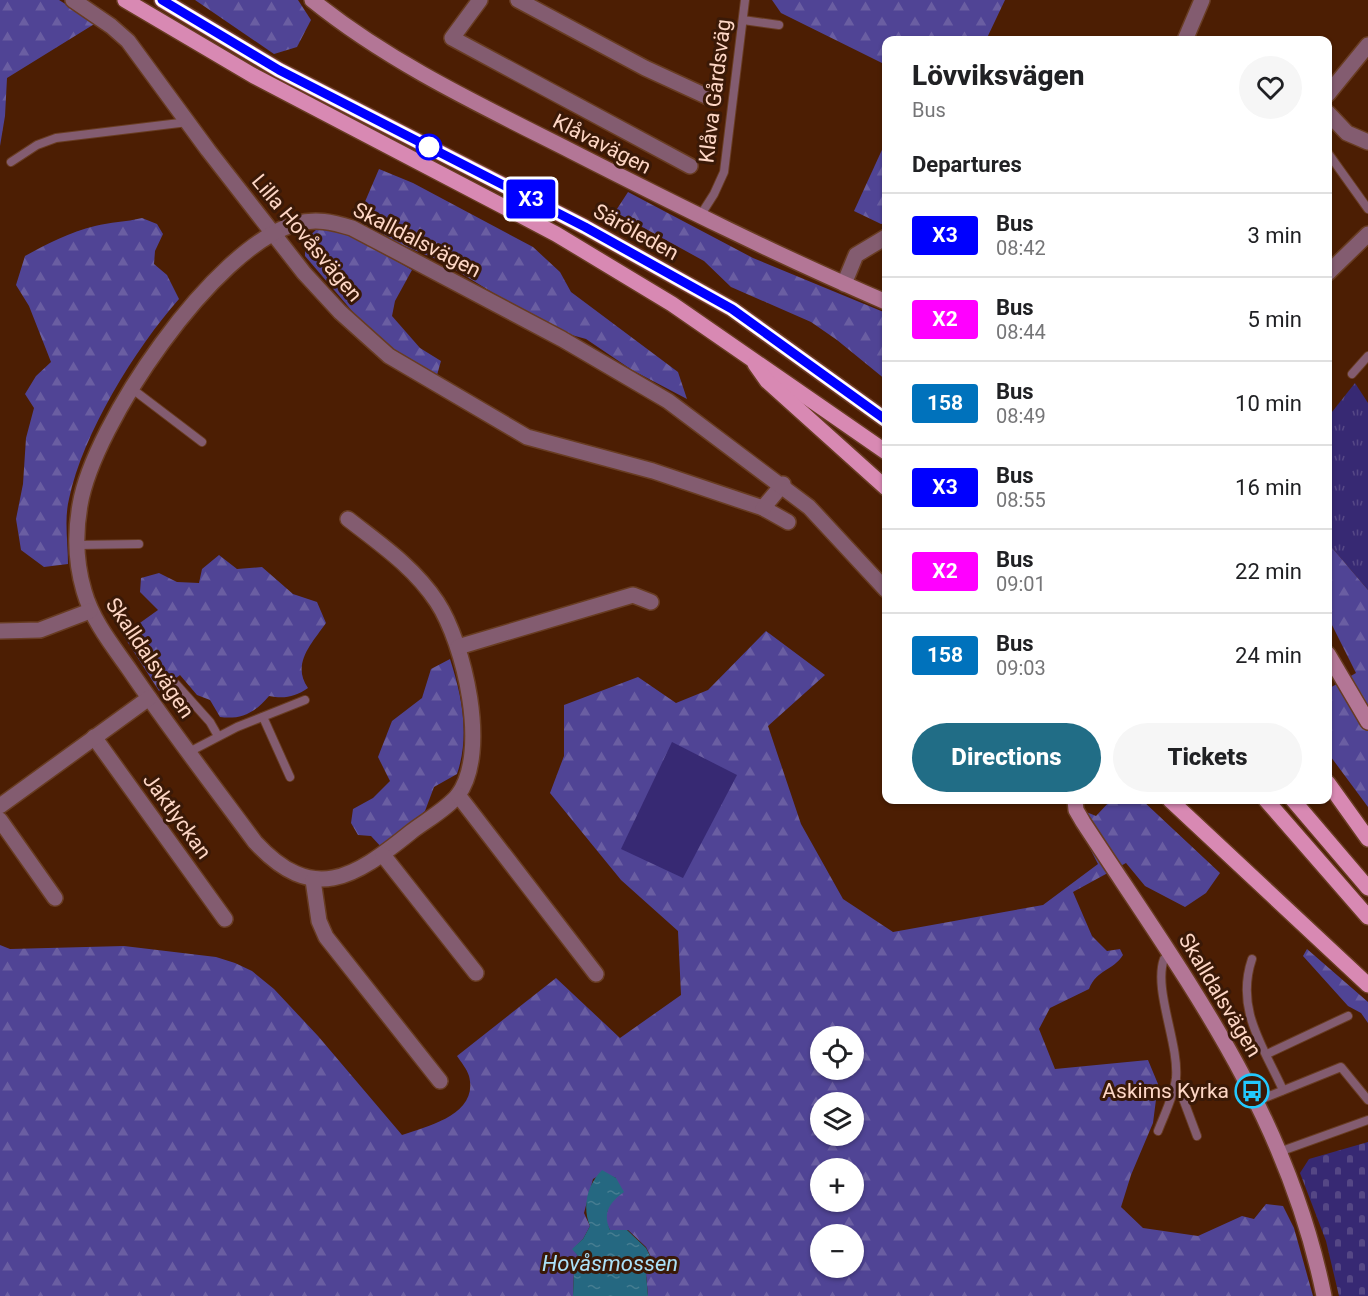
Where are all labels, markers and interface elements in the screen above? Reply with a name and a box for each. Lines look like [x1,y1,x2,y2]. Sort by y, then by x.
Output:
street label: Klåva Gårdsväg [694,18,736,164]
button: heart [1239,56,1302,119]
text: Lövviksvägen [912,59,1084,92]
text: Bus [912,98,946,122]
street label: Klåvavägen [549,109,655,179]
unlabelled marker [416,134,442,160]
text: Departures [912,152,1022,177]
street label: Lilla Hovåsvägen [247,170,367,306]
line badge: X3 [504,180,558,218]
text: X3 [518,187,544,211]
street label: Skalldalsvägen [349,198,485,282]
street label: Säröleden [589,199,683,265]
text: Bus [996,211,1034,236]
text: X3 [932,223,958,247]
text: 3 min [1247,223,1302,248]
text: 08:42 [996,236,1046,260]
text: Bus [996,295,1034,320]
text: X2 [932,307,958,331]
text: 5 min [1247,307,1302,332]
text: 08:44 [996,320,1046,344]
text: Bus [996,379,1034,404]
text: 158 [927,391,963,415]
text: 10 min [1235,391,1302,416]
text: 08:49 [996,404,1046,428]
text: Bus [996,463,1034,488]
text: X3 [932,475,958,499]
text: 16 min [1235,475,1302,500]
text: 08:55 [996,488,1046,512]
text: Bus [996,547,1034,572]
text: X2 [932,559,958,583]
text: 22 min [1235,559,1302,584]
text: 09:01 [996,572,1046,596]
street label: Skalldalsvägen [101,593,199,723]
text: Bus [996,631,1034,656]
text: 158 [927,643,963,667]
text: 24 min [1235,643,1302,668]
text: 09:03 [996,656,1046,680]
button: Directions [912,723,1101,792]
button: Tickets [1113,723,1302,792]
street label: Jaktlyckan [138,768,216,864]
street label: Skalldalsvägen [1174,929,1266,1061]
map controls [810,1026,864,1278]
button: locate [810,1026,864,1080]
bus stop icon: Askims Kyrka [1234,1073,1270,1109]
place label: Askims Kyrka [1102,1079,1229,1103]
button: layers [810,1092,864,1146]
button: + [810,1158,864,1212]
button: − [810,1224,864,1278]
water label: Hovåsmossen [542,1251,678,1276]

